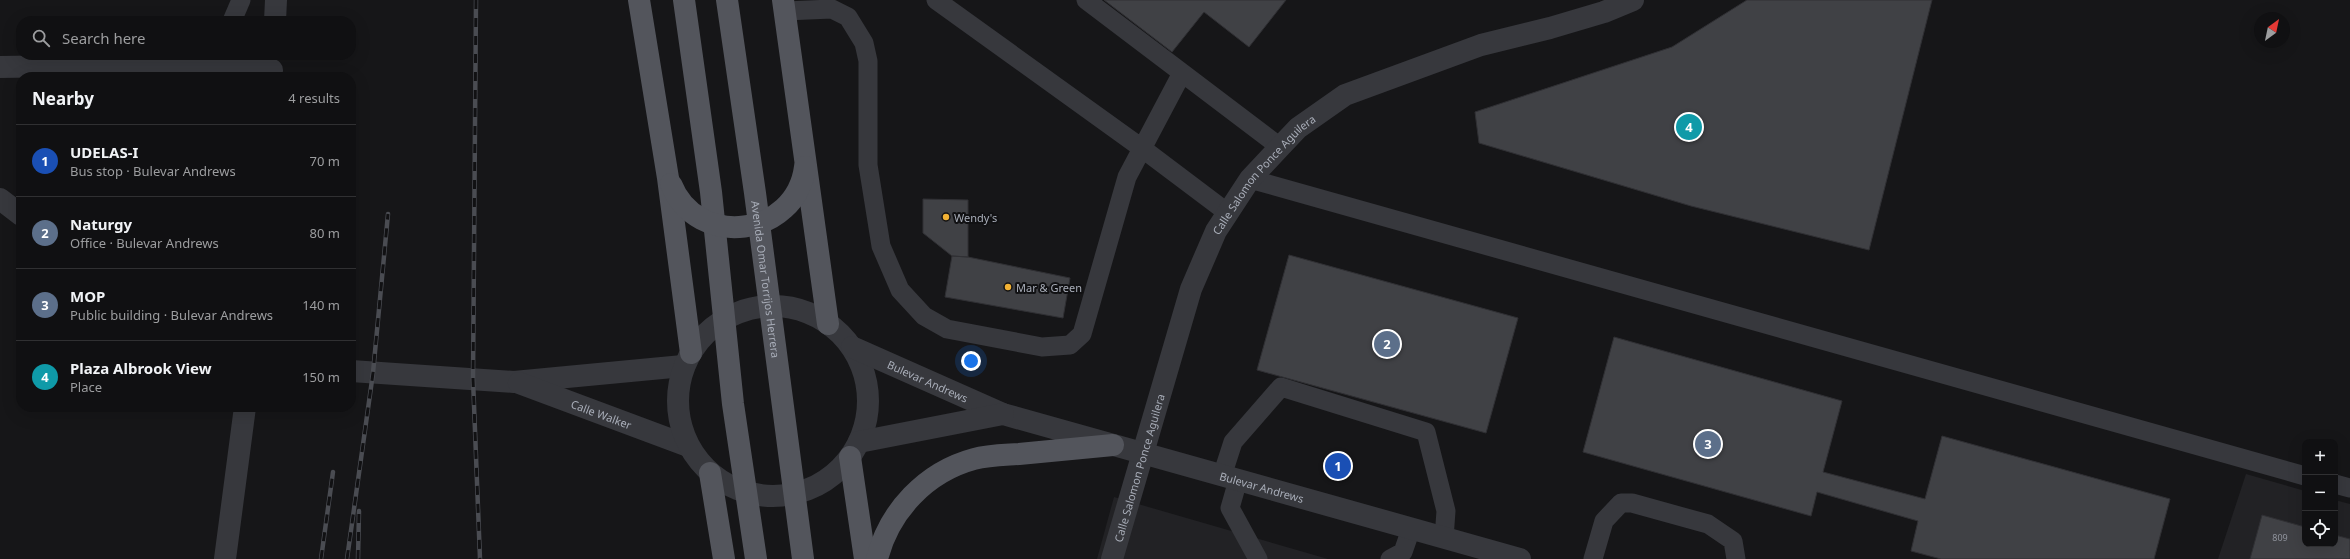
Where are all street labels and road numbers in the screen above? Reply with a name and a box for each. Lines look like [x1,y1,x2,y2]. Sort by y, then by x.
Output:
street label: Calle Salomon Ponce Aguilera [1208,111,1318,237]
street label: Avenida Omar Torrijos Herrera [749,200,784,359]
street label: Bulevar Andrews [885,356,971,405]
street label: Calle Salomon Ponce Aguilera [1110,392,1167,544]
street label: Calle Walker [569,396,634,432]
street label: Bulevar Andrews [1218,468,1306,506]

